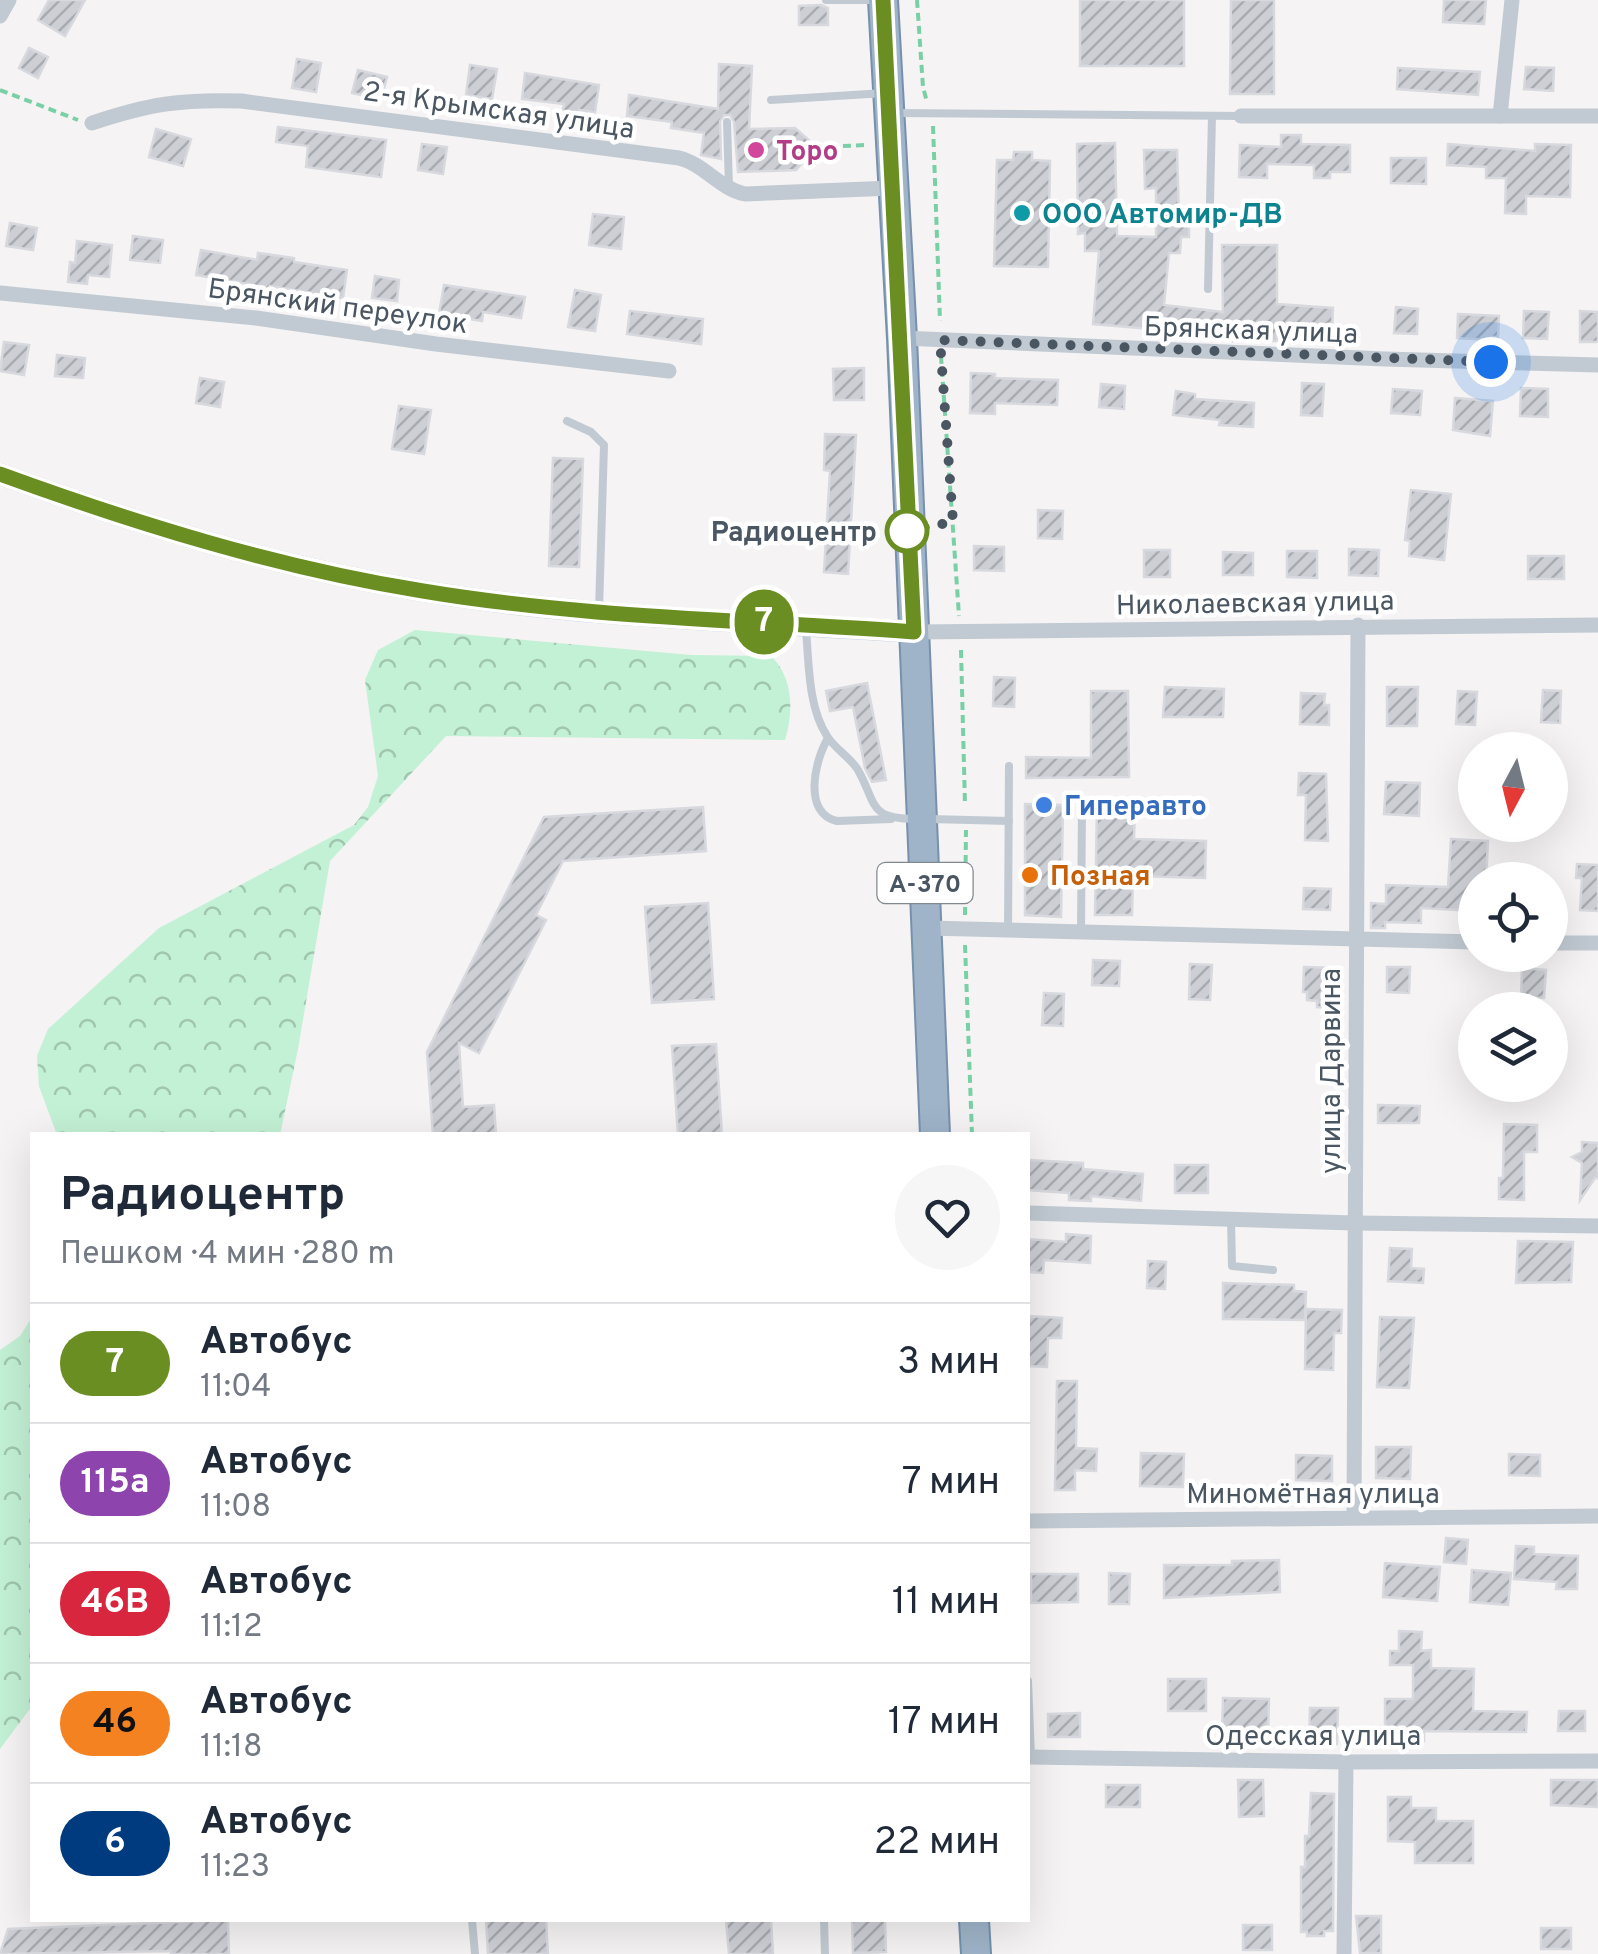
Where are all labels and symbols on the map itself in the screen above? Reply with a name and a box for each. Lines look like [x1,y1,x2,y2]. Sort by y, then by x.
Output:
street label: 2-я Крымская улица [361,75,637,149]
place label: Торо [776,135,838,171]
marker: Торо [745,139,767,161]
place label: ООО Автомир-ДВ [1042,198,1283,234]
marker: ООО Автомир-ДВ [1011,202,1033,224]
street label: Брянский переулок [205,272,470,344]
street label: Брянская улица [1143,310,1359,354]
your location [1466,337,1516,387]
marker: Радиоцентр [886,510,928,552]
place label: Радиоцентр [711,516,877,552]
street label: Николаевская улица [1116,585,1395,625]
line badge: 7 [732,590,796,654]
north arrow [1458,732,1568,842]
place label: Гиперавто [1064,790,1207,826]
marker: Гиперавто [1033,794,1055,816]
place label: Позная [1050,860,1151,896]
road number: А-370 [878,863,972,903]
marker: Позная [1019,864,1041,886]
street label: улица Дарвина [1315,968,1351,1174]
street label: Миномётная улица [1186,1478,1440,1514]
street label: Одесская улица [1205,1720,1421,1756]

